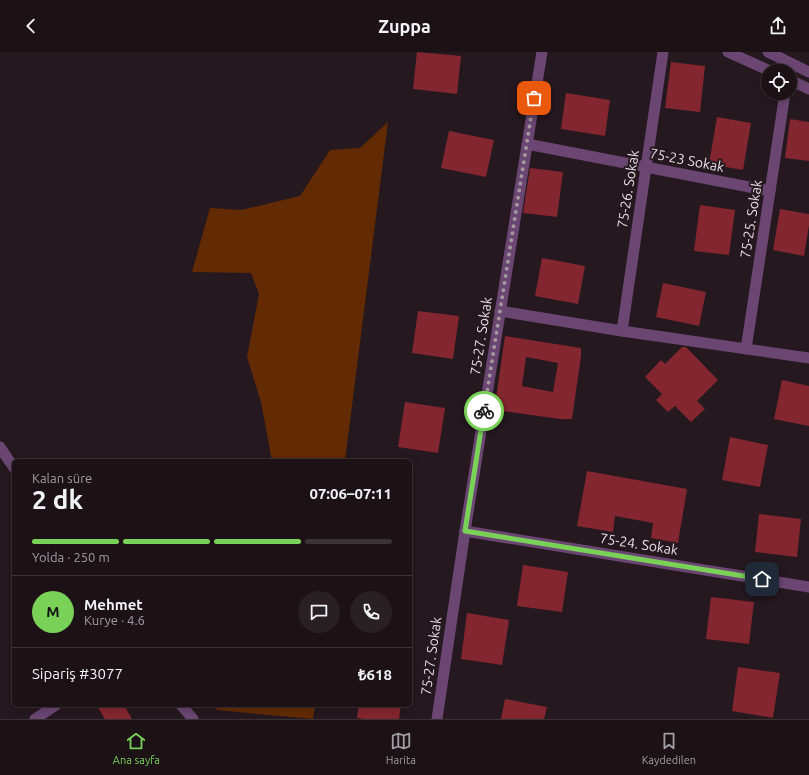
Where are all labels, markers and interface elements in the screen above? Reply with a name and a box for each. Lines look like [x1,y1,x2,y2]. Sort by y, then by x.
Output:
icon: back [20,15,42,37]
icon: share [767,15,789,37]
text: Zuppa [378,16,431,36]
map controls [761,64,797,100]
button: locate [761,64,797,100]
pin [517,81,551,115]
icon: bag [523,87,545,109]
street label: 75-23 Sokak [648,145,726,175]
street label: 75-26. Sokak [614,149,642,229]
street label: 75-25. Sokak [737,179,765,259]
street label: 75-27. Sokak [467,296,495,376]
courier [464,391,504,431]
icon: bike [473,400,495,422]
text: Kalan süre [32,471,92,485]
text: 2 dk [32,485,83,514]
text: 07:06–07:11 [309,485,392,502]
street label: 75-24. Sokak [599,530,679,558]
text: Yolda · 250 m [32,550,110,564]
pin [745,562,779,596]
icon: home [751,568,773,590]
button: chat [298,591,340,633]
button: phone [350,591,392,633]
text: Mehmet [84,596,143,613]
text: M [46,603,60,620]
text: Kurye · 4.6 [84,613,145,627]
street label: 75-27. Sokak [418,616,444,696]
text: Sipariş #3077 [32,665,123,682]
text: ₺618 [358,666,392,683]
tab: Ana sayfa [113,730,160,766]
tab: Harita [386,730,416,766]
tab: Kaydedilen [642,730,696,766]

